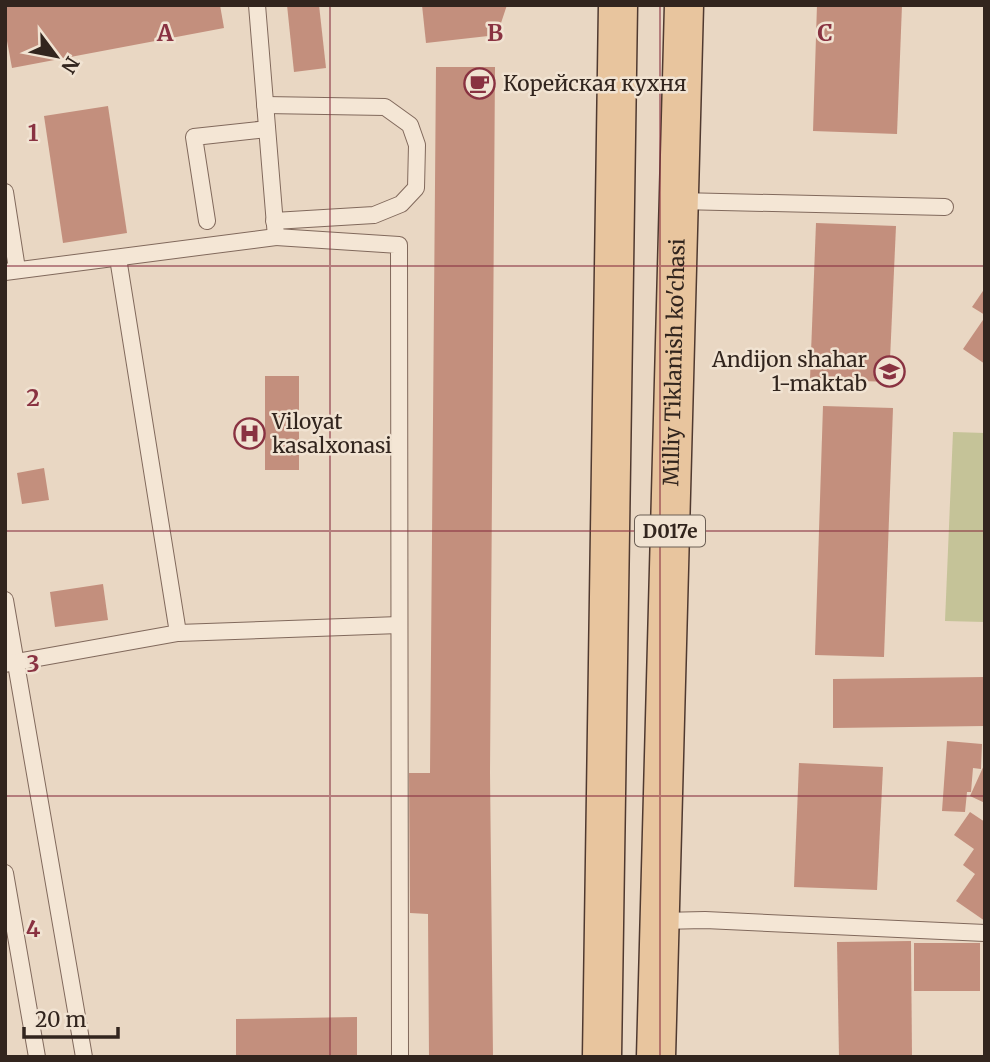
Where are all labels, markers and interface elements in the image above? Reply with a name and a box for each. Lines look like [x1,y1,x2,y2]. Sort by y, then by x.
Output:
text: A [156,18,174,47]
text: B [487,18,503,47]
text: C [817,18,833,47]
north arrow [21,21,91,91]
text: N [56,52,85,78]
cafe icon: Корейская кухня [463,67,497,101]
place label: Корейская кухня [503,70,686,97]
text: 1 [28,118,39,147]
street label: Milliy Tiklanish ko'chasi [657,238,691,486]
place label: Andijon shahar 1-maktab [711,346,867,397]
school or university icon: Andijon shahar 1-maktab [873,355,907,389]
text: 2 [26,383,40,412]
place label: Viloyat kasalxonasi [271,408,392,459]
hospital icon: Viloyat kasalxonasi [232,417,266,451]
road number: D017e [635,516,705,546]
text: 3 [26,649,40,678]
text: 4 [26,914,41,943]
scale bar [24,996,119,1040]
text: 20 m [35,1006,87,1033]

